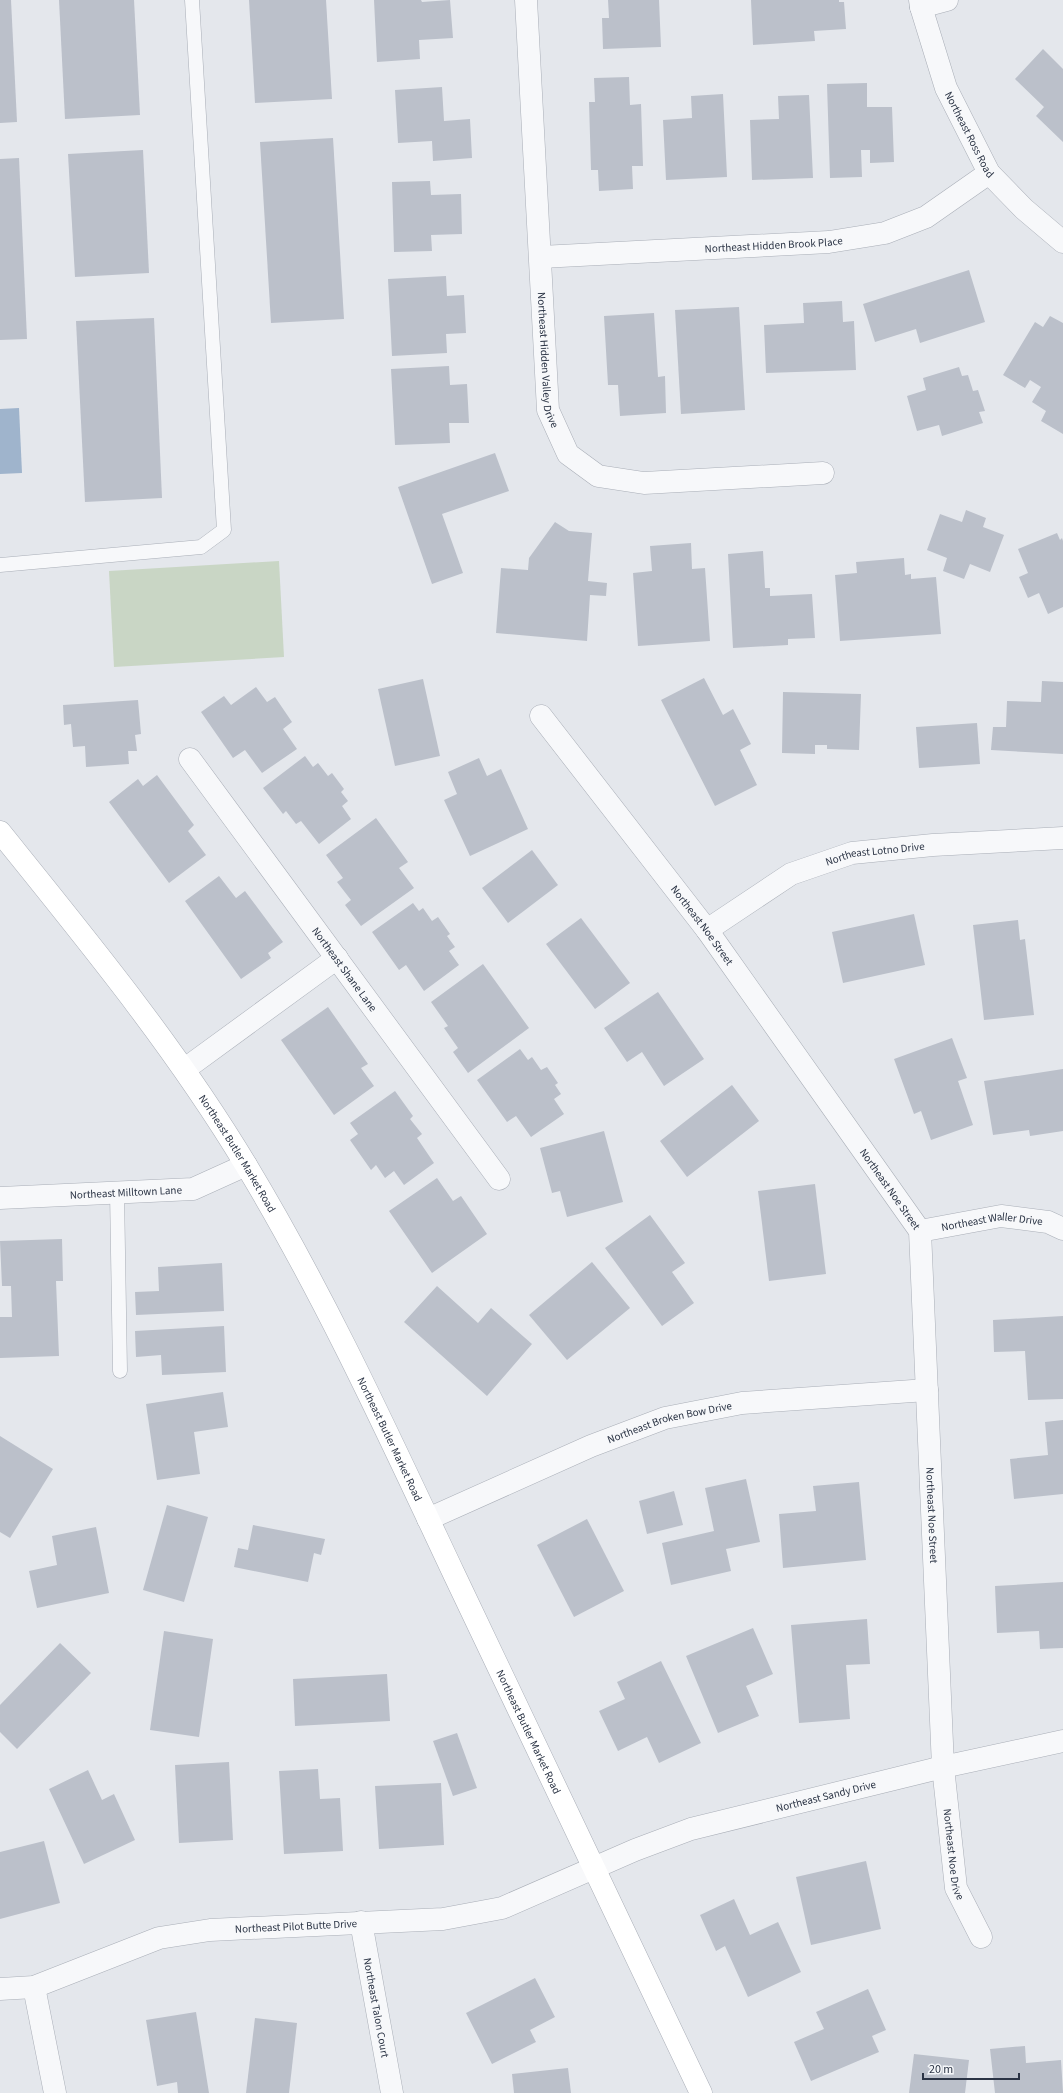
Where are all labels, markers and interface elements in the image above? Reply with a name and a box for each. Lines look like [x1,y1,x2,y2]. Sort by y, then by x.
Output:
street label: Northeast Ross Road [941,89,997,181]
street label: Northeast Hidden Brook Place [704,232,844,256]
street label: Northeast Hidden Valley Drive [534,292,563,431]
street label: Northeast Lotno Drive [823,838,926,869]
street label: Northeast Noe Street [667,882,737,968]
street label: Northeast Shane Lane [309,924,381,1015]
street label: Northeast Butler Market Road [195,1092,280,1215]
street label: Northeast Noe Street [856,1145,924,1233]
street label: Northeast Milltown Lane [69,1182,183,1202]
street label: Northeast Waller Drive [940,1208,1044,1234]
street label: Northeast Butler Market Road [354,1374,426,1503]
street label: Northeast Broken Bow Drive [605,1398,734,1447]
street label: Northeast Noe Street [923,1467,942,1564]
street label: Northeast Butler Market Road [493,1667,565,1796]
street label: Northeast Sandy Drive [774,1776,878,1815]
street label: Northeast Noe Drive [940,1808,969,1903]
street label: Northeast Pilot Butte Drive [234,1916,358,1936]
street label: Northeast Talon Court [360,1956,393,2059]
scale bar [923,2055,1019,2081]
text: 20 m [929,2061,953,2078]

